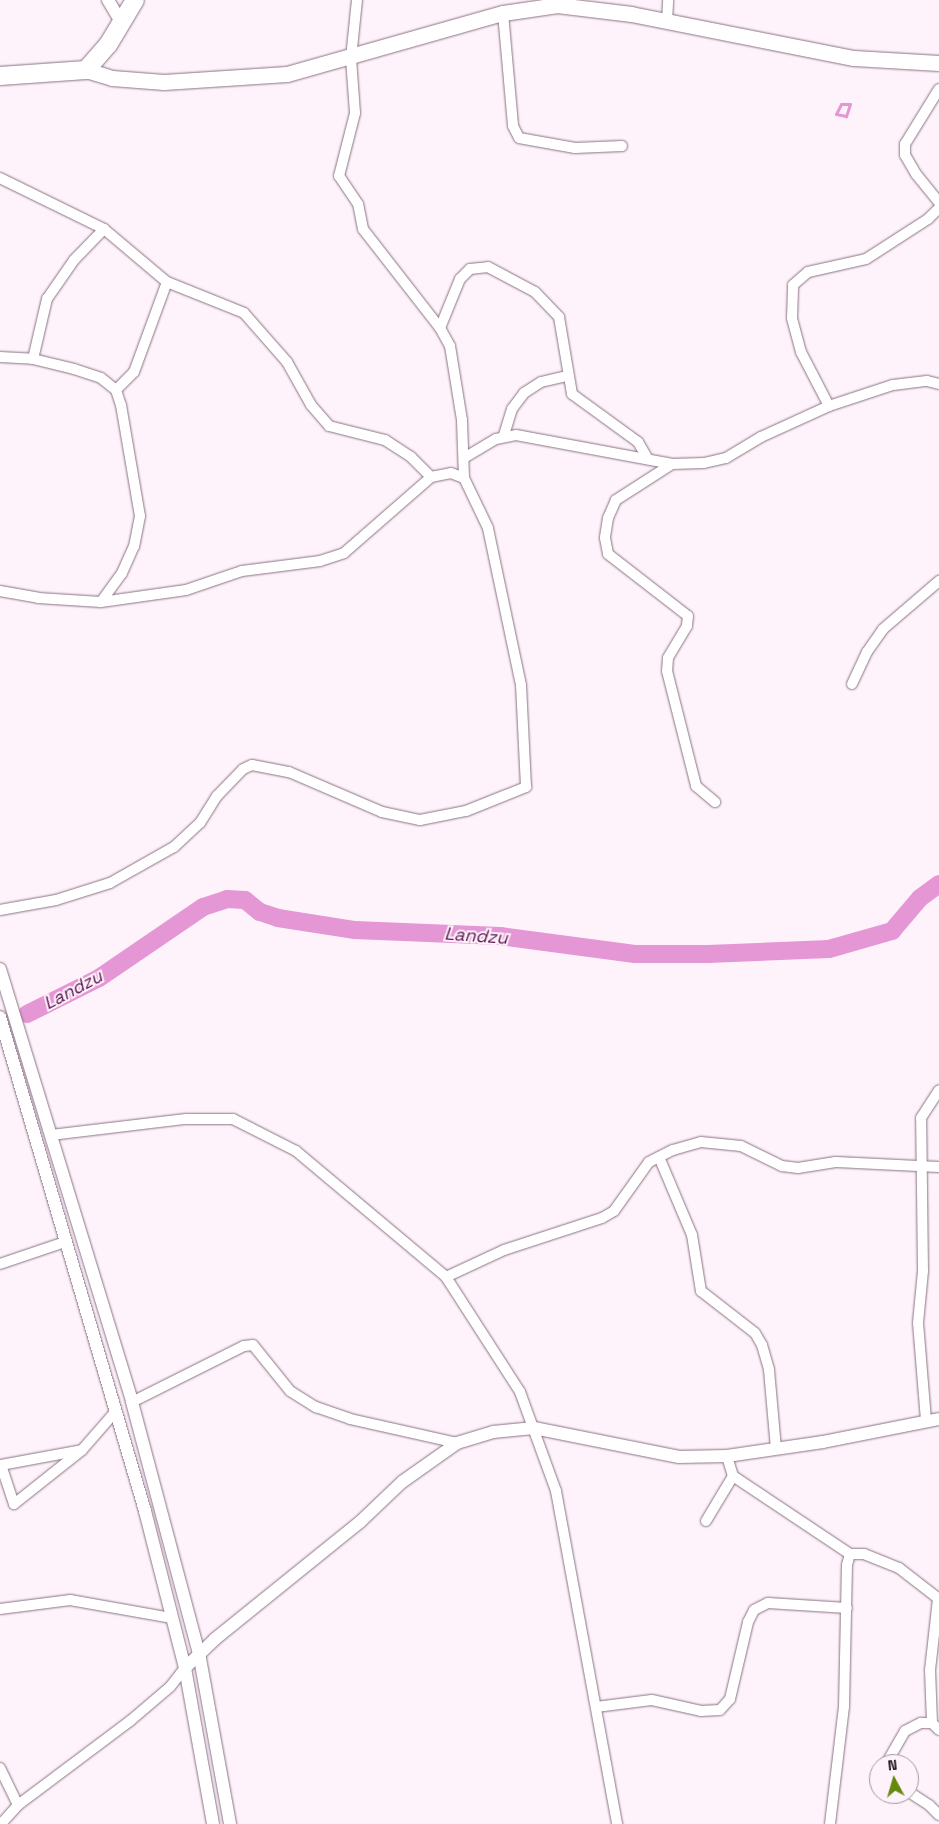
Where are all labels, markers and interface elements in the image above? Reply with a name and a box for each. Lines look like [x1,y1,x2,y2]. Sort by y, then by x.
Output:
water label: Landzu [444,923,508,949]
water label: Landzu [40,966,106,1014]
north arrow [869,1754,919,1804]
text: N [887,1756,898,1775]

